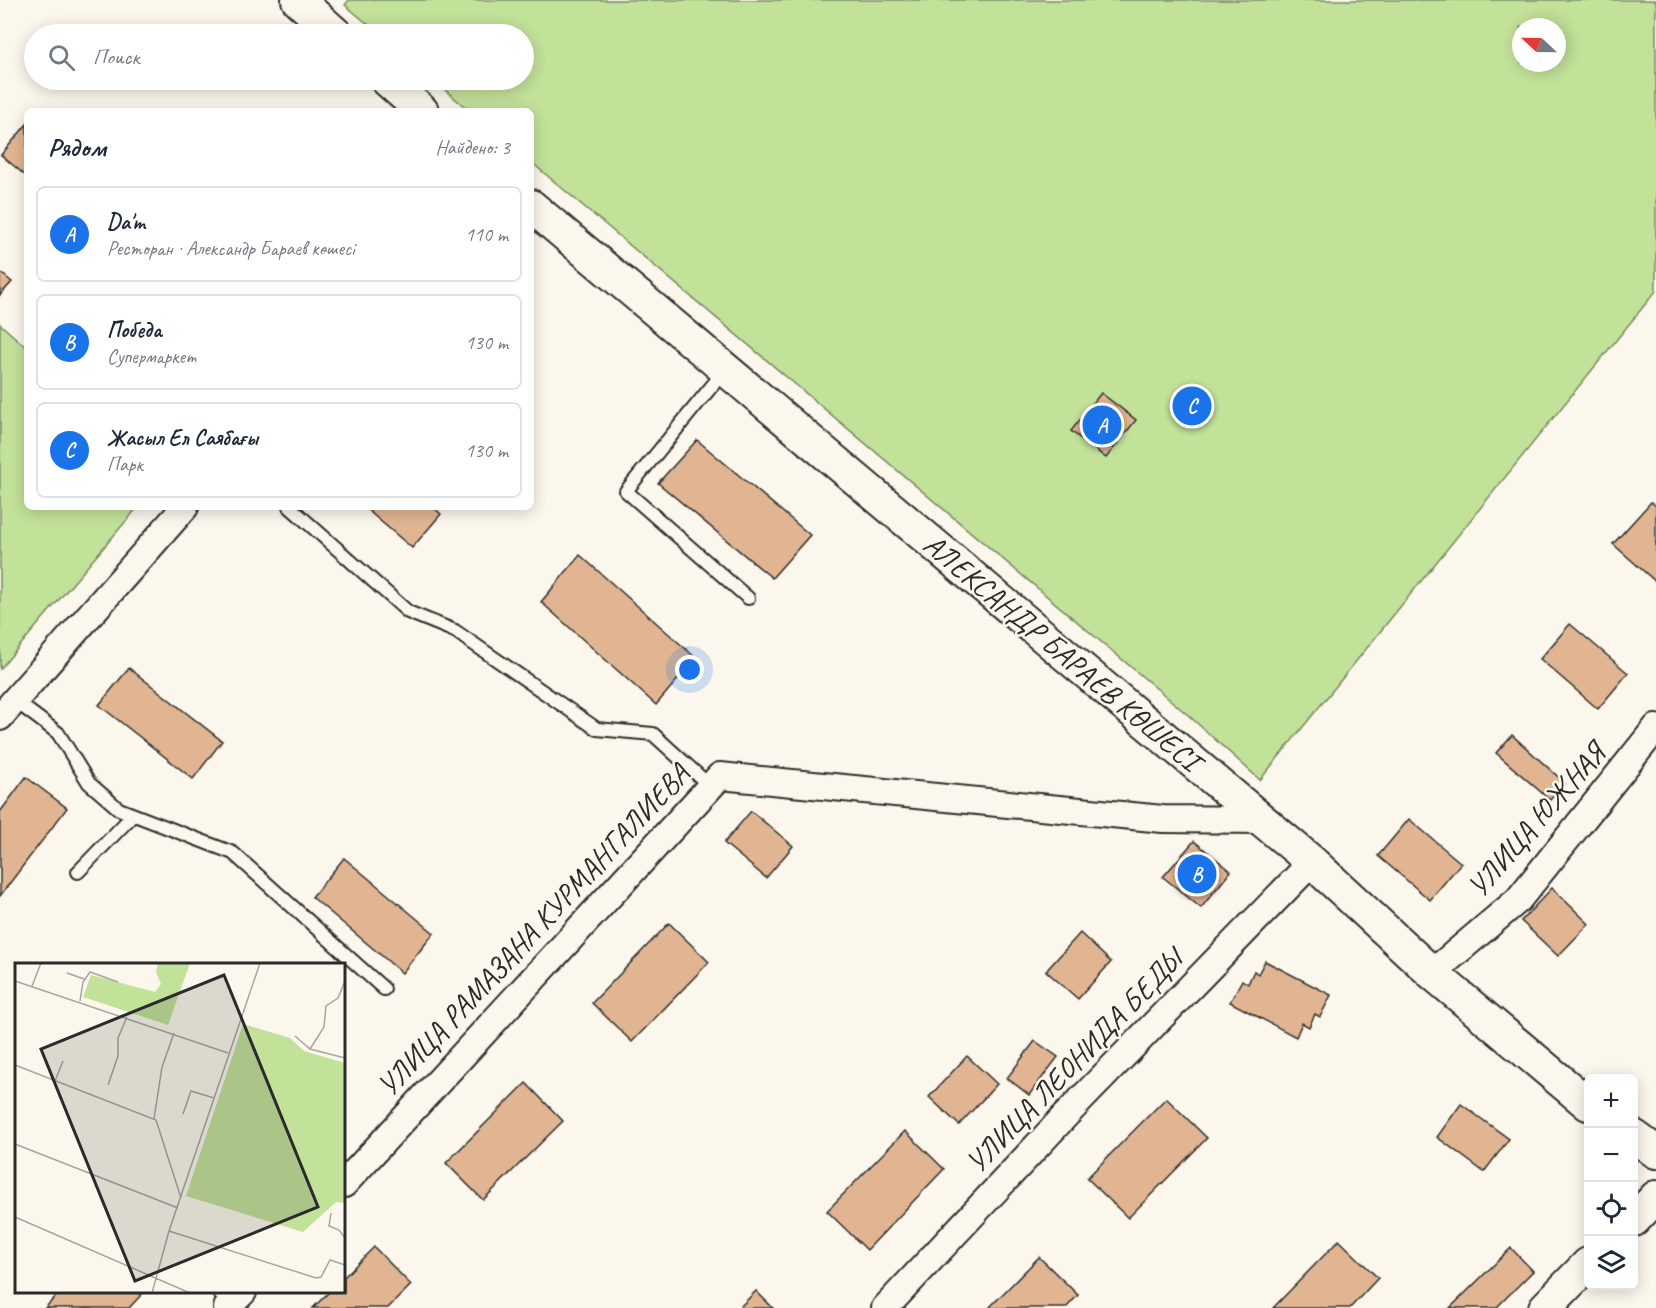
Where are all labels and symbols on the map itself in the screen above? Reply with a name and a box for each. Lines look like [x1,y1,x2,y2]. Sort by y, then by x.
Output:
north arrow [1512,18,1566,72]
pin: C [1172,384,1212,428]
pin: A [1082,402,1122,448]
street label: АЛЕКСАНДР БАРАЕВ КӨШЕСІ [916,525,1213,783]
your location [675,655,704,684]
street label: УЛИЦА ЮЖНАЯ [1459,732,1616,905]
street label: УЛИЦА РАМАЗАНА КУРМАНГАЛИЕВА [369,754,699,1104]
pin: B [1178,852,1216,896]
street label: УЛИЦА ЛЕОНИДА БЕДЫ [958,938,1194,1181]
inset map [15,963,345,1293]

